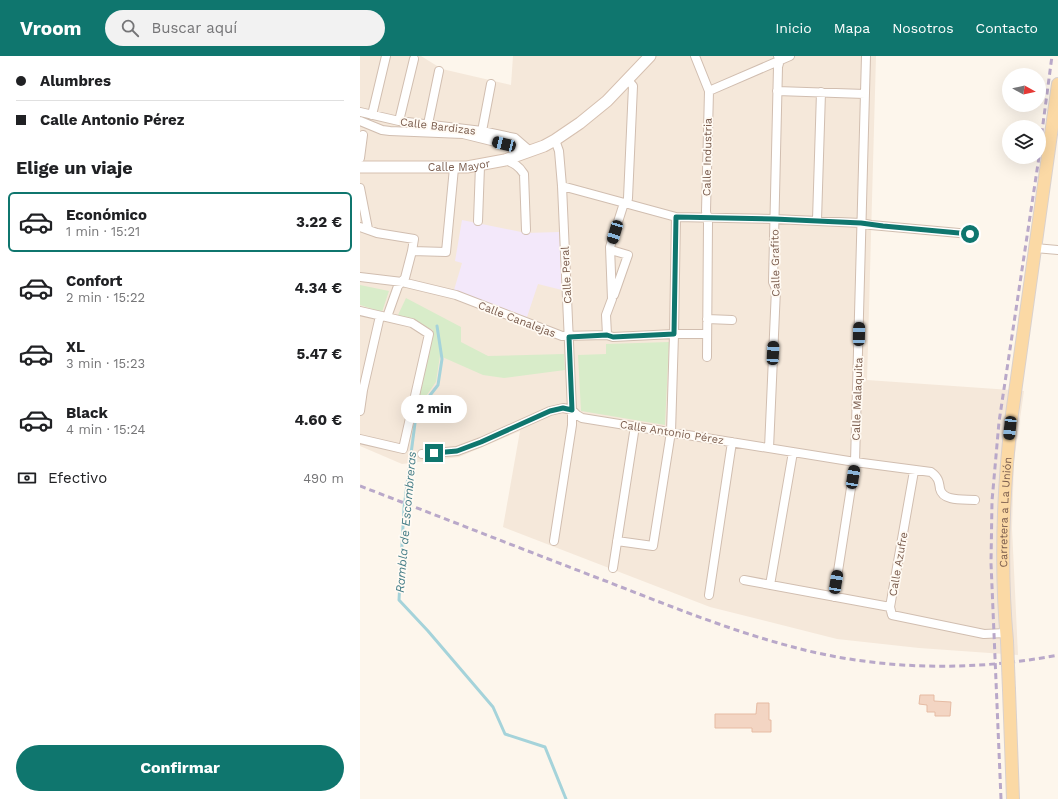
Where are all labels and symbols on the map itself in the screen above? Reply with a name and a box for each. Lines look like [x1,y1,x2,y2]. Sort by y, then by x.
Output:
north arrow [1002,68,1046,112]
street label: Calle Bardizas [399,115,477,138]
street label: Calle Industria [700,118,715,196]
car [491,135,517,153]
street label: Calle Mayor [428,157,492,174]
car [606,219,624,245]
route start [961,225,979,243]
street label: Calle Grafito [768,229,783,297]
street label: Calle Peral [558,245,574,304]
street label: Calle Canalejas [476,299,558,340]
car [853,322,865,346]
car [766,341,780,365]
street label: Calle Malaquita [850,357,865,441]
callout: 2 min [401,395,467,423]
car [1003,415,1017,441]
street label: Calle Antonio Pérez [619,418,725,447]
route end [425,444,443,462]
water label: Rambla de Escombreras [393,451,419,593]
street label: Carretera a La Unión [997,456,1015,568]
car [845,464,861,490]
street label: Calle Azufre [886,531,911,597]
car [828,569,844,595]

